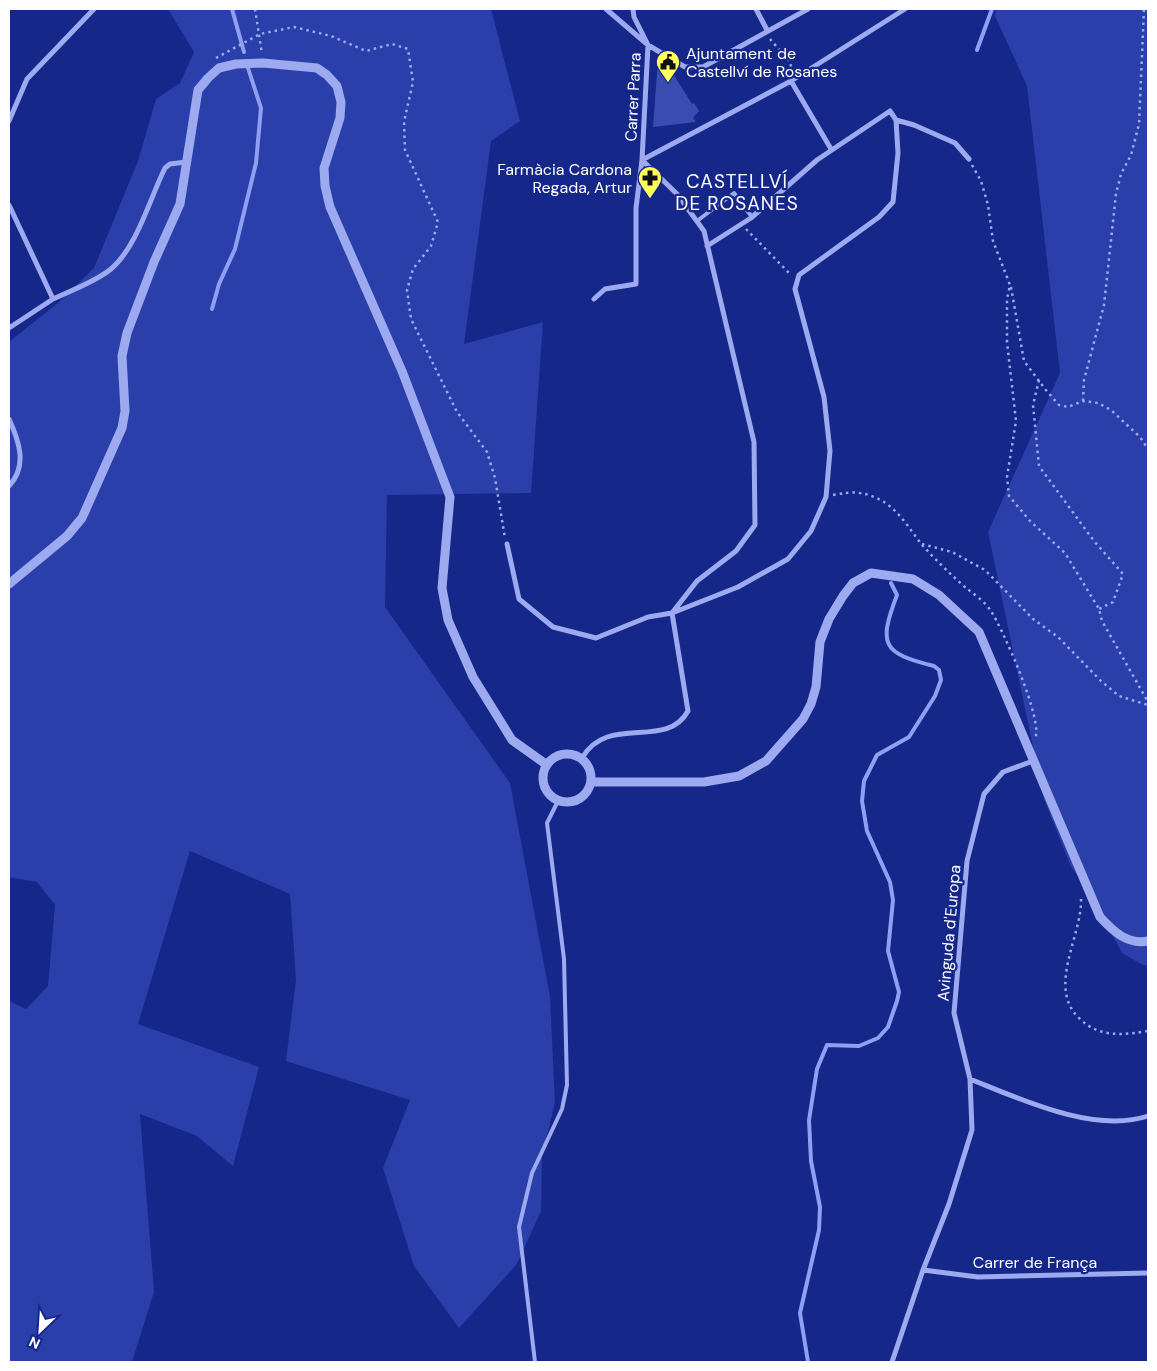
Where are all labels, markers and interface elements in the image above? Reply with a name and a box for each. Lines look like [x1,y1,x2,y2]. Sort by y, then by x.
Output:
place label: Ajuntament de Castellví de Rosanes [686,43,837,82]
public building icon: Ajuntament de Castellví de Rosanes [655,49,681,83]
street label: Carrer Parra [620,52,646,142]
place label: Farmàcia Cardona Regada, Artur [497,159,632,198]
pharmacy icon: Farmàcia Cardona Regada, Artur [637,165,663,199]
district label: CASTELLVÍ DE ROSANES [675,169,799,216]
street label: Avinguda d'Europa [933,864,965,1002]
street label: Carrer de França [973,1252,1097,1273]
north arrow [15,1306,65,1356]
text: N [26,1332,43,1353]

